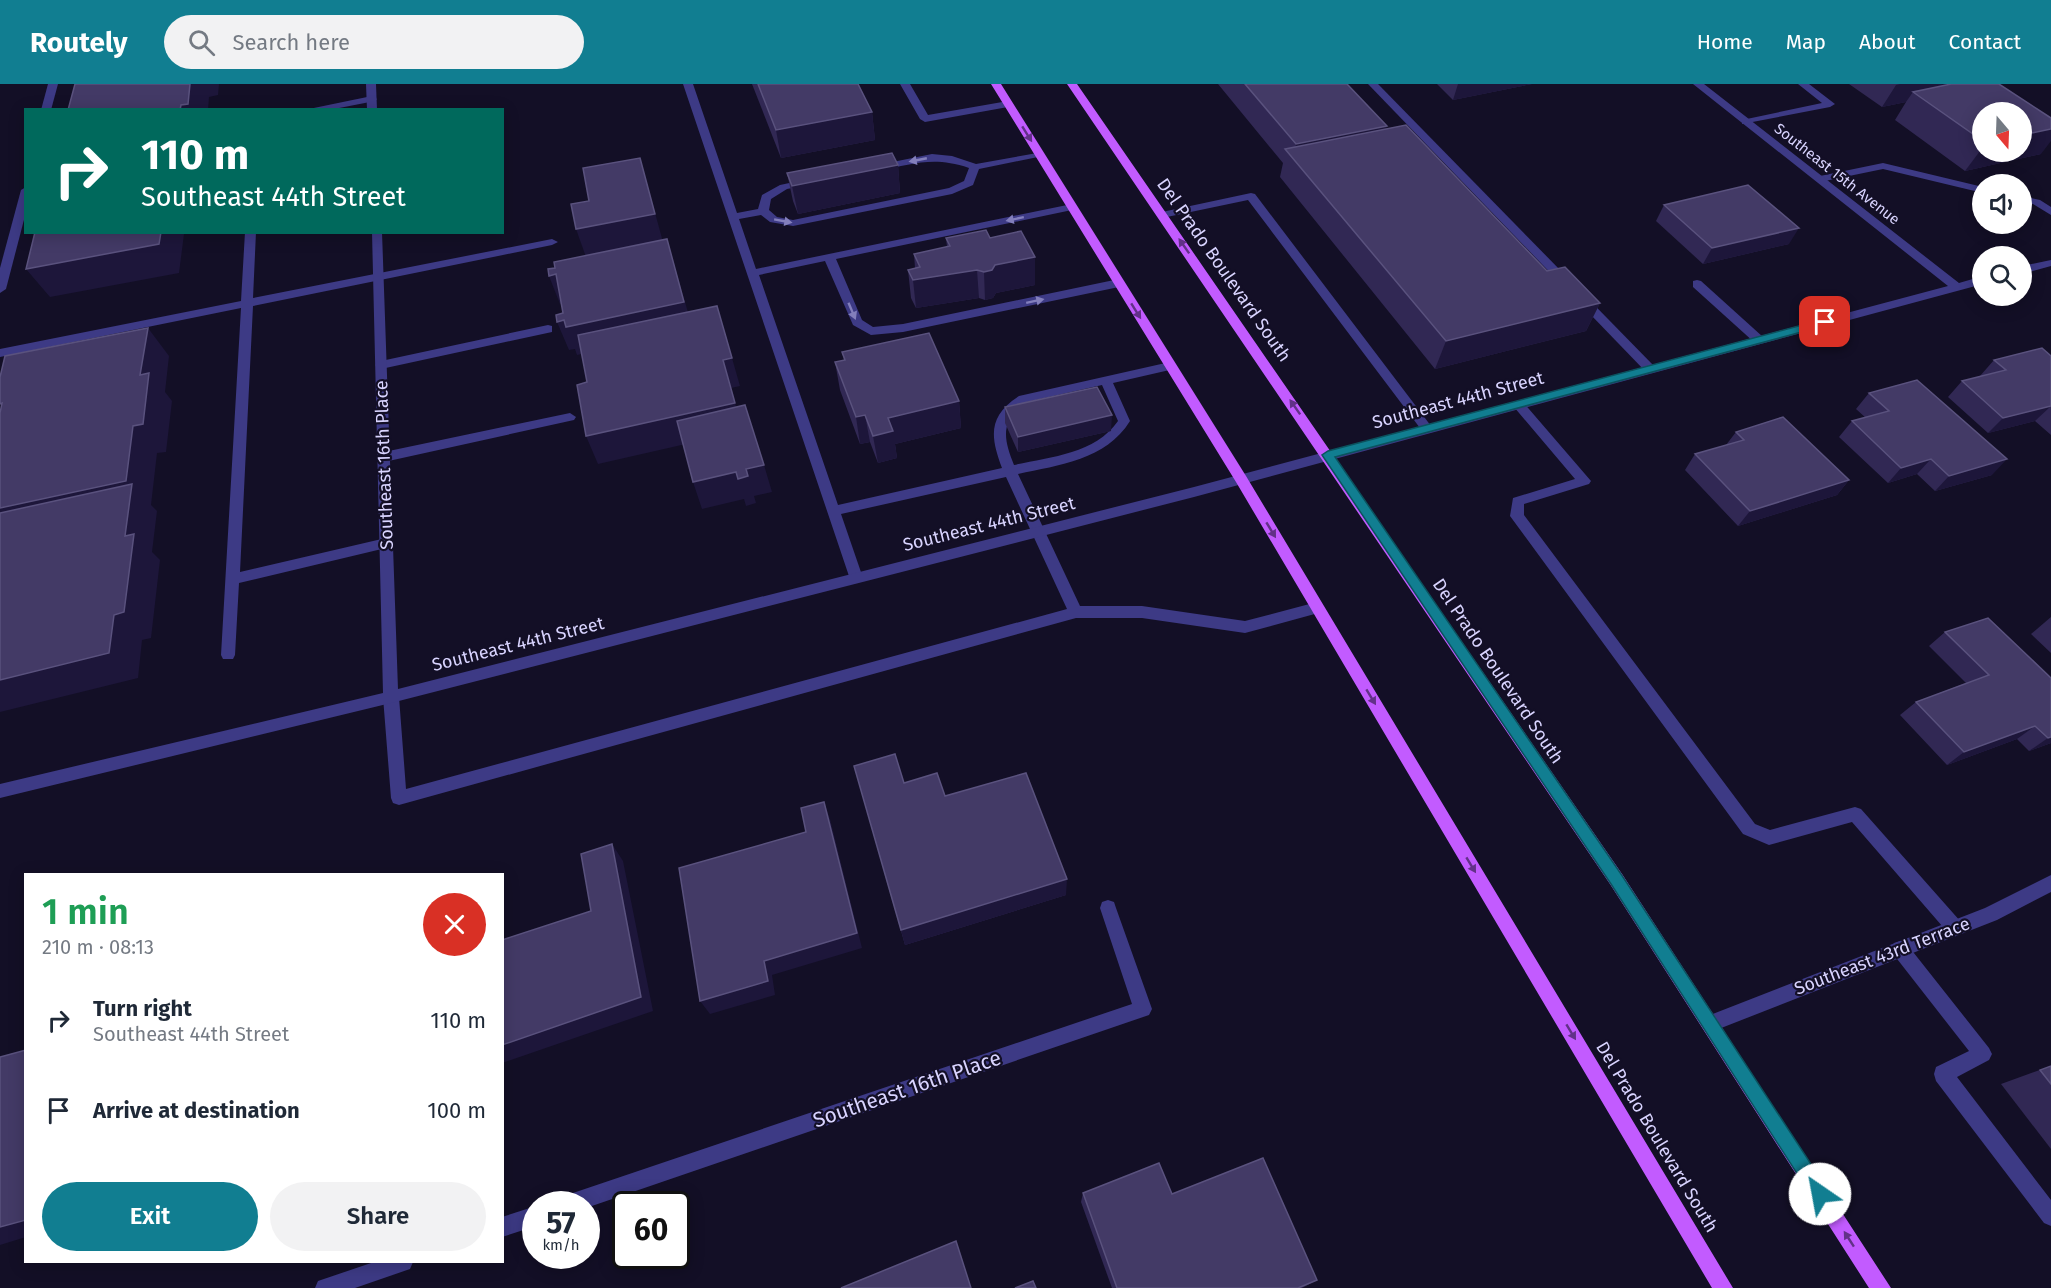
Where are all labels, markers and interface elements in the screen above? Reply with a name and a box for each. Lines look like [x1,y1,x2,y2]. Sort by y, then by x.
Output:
search box [164,15,584,69]
text: Routely [30,26,128,59]
icon: search [185,26,218,59]
text: Search here [233,29,350,56]
text: Home [1697,29,1753,55]
text: Map [1786,29,1826,55]
text: About [1859,29,1916,55]
text: Contact [1949,29,2021,55]
north arrow [1972,102,2032,162]
map controls [1972,102,2032,306]
street label: Southeast 15th Avenue [1771,119,1903,229]
one-way arrow [1021,126,1032,142]
text: 110 m [141,130,249,180]
icon: right [42,132,120,210]
one-way arrow [908,156,927,165]
street label: Del Prado Boulevard South [1152,174,1296,366]
button: sound [1972,174,2032,234]
text: Southeast 44th Street [141,181,406,213]
one-way arrow [1005,214,1024,224]
one-way arrow [774,216,793,225]
one-way arrow [1178,239,1190,255]
button: search [1972,246,2032,306]
one-way arrow [1025,296,1044,305]
pin [1799,296,1850,347]
one-way arrow [847,303,857,321]
one-way arrow [1131,303,1142,320]
icon: arrive [1808,305,1841,338]
street label: Southeast 44th Street [1370,366,1547,433]
street label: Southeast 16th Place [370,380,398,550]
one-way arrow [1290,399,1301,415]
street label: Southeast 44th Street [901,492,1078,556]
one-way arrow [1266,522,1276,539]
street label: Del Prado Boulevard South [1428,574,1568,768]
street label: Southeast 44th Street [430,612,607,676]
one-way arrow [1365,689,1376,705]
one-way arrow [1465,856,1475,873]
text: 1 min [42,890,129,934]
button: close [423,893,486,956]
street label: Southeast 43rd Terrace [1791,912,1973,1000]
text: 210 m · 08:13 [42,935,154,959]
text: Turn right [93,995,192,1022]
icon: right [42,1004,75,1037]
text: 110 m [430,1007,486,1034]
text: Southeast 44th Street [93,1022,289,1046]
one-way arrow [1565,1024,1576,1040]
street label: Del Prado Boulevard South [1591,1038,1723,1236]
street label: Southeast 16th Place [809,1045,1005,1133]
icon: arrive [42,1094,75,1127]
text: Arrive at destination [93,1097,300,1124]
text: 100 m [427,1097,486,1124]
position arrow [1788,1162,1852,1226]
button: Exit [42,1182,258,1251]
button: Share [270,1182,486,1251]
speed limit sign: 60 [612,1191,690,1269]
text: 57 [546,1205,576,1241]
one-way arrow [1844,1231,1855,1247]
text: km/h [542,1236,580,1254]

